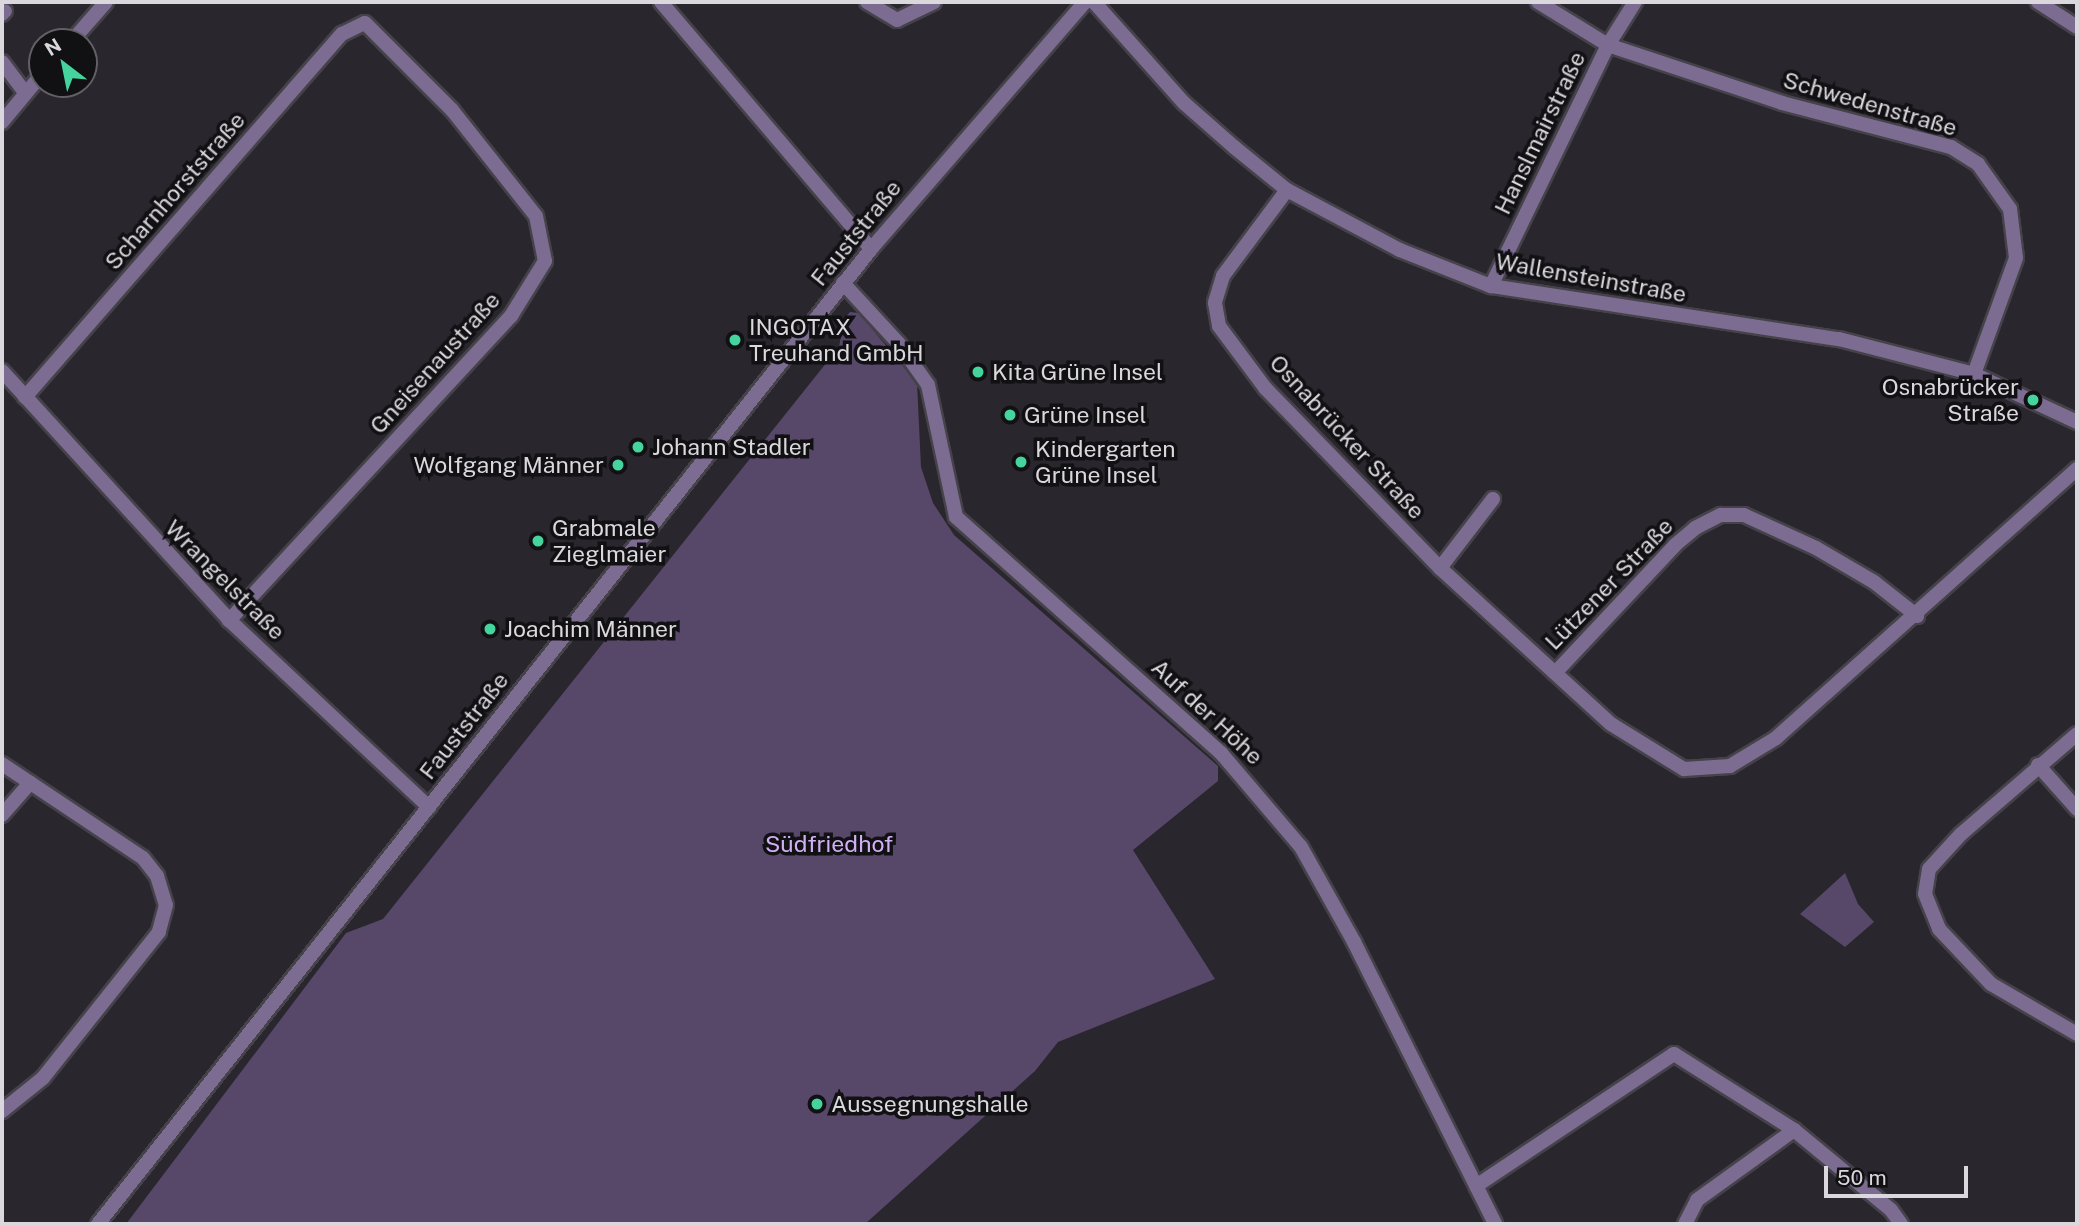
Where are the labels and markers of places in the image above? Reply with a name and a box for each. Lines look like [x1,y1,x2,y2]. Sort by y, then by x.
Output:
place label: INGOTAX Treuhand GmbH [749,313,924,367]
marker: INGOTAX Treuhand GmbH [727,332,743,348]
place label: Kita Grüne Insel [992,358,1163,386]
marker: Kita Grüne Insel [970,364,986,380]
place label: Osnabrücker Straße [1882,373,2019,427]
marker: Osnabrücker Straße [2025,392,2041,408]
place label: Grüne Insel [1024,401,1147,429]
marker: Grüne Insel [1002,407,1018,423]
place label: Johann Stadler [652,433,811,461]
place label: Kindergarten Grüne Insel [1035,435,1175,489]
marker: Johann Stadler [630,439,646,455]
place label: Wolfgang Männer [413,451,604,479]
marker: Kindergarten Grüne Insel [1013,454,1029,470]
marker: Wolfgang Männer [610,457,626,473]
place label: Grabmale Zieglmaier [552,514,666,568]
marker: Grabmale Zieglmaier [530,533,546,549]
place label: Joachim Männer [504,615,677,643]
marker: Joachim Männer [482,621,498,637]
place label: Aussegnungshalle [831,1090,1029,1118]
marker: Aussegnungshalle [809,1096,825,1112]

